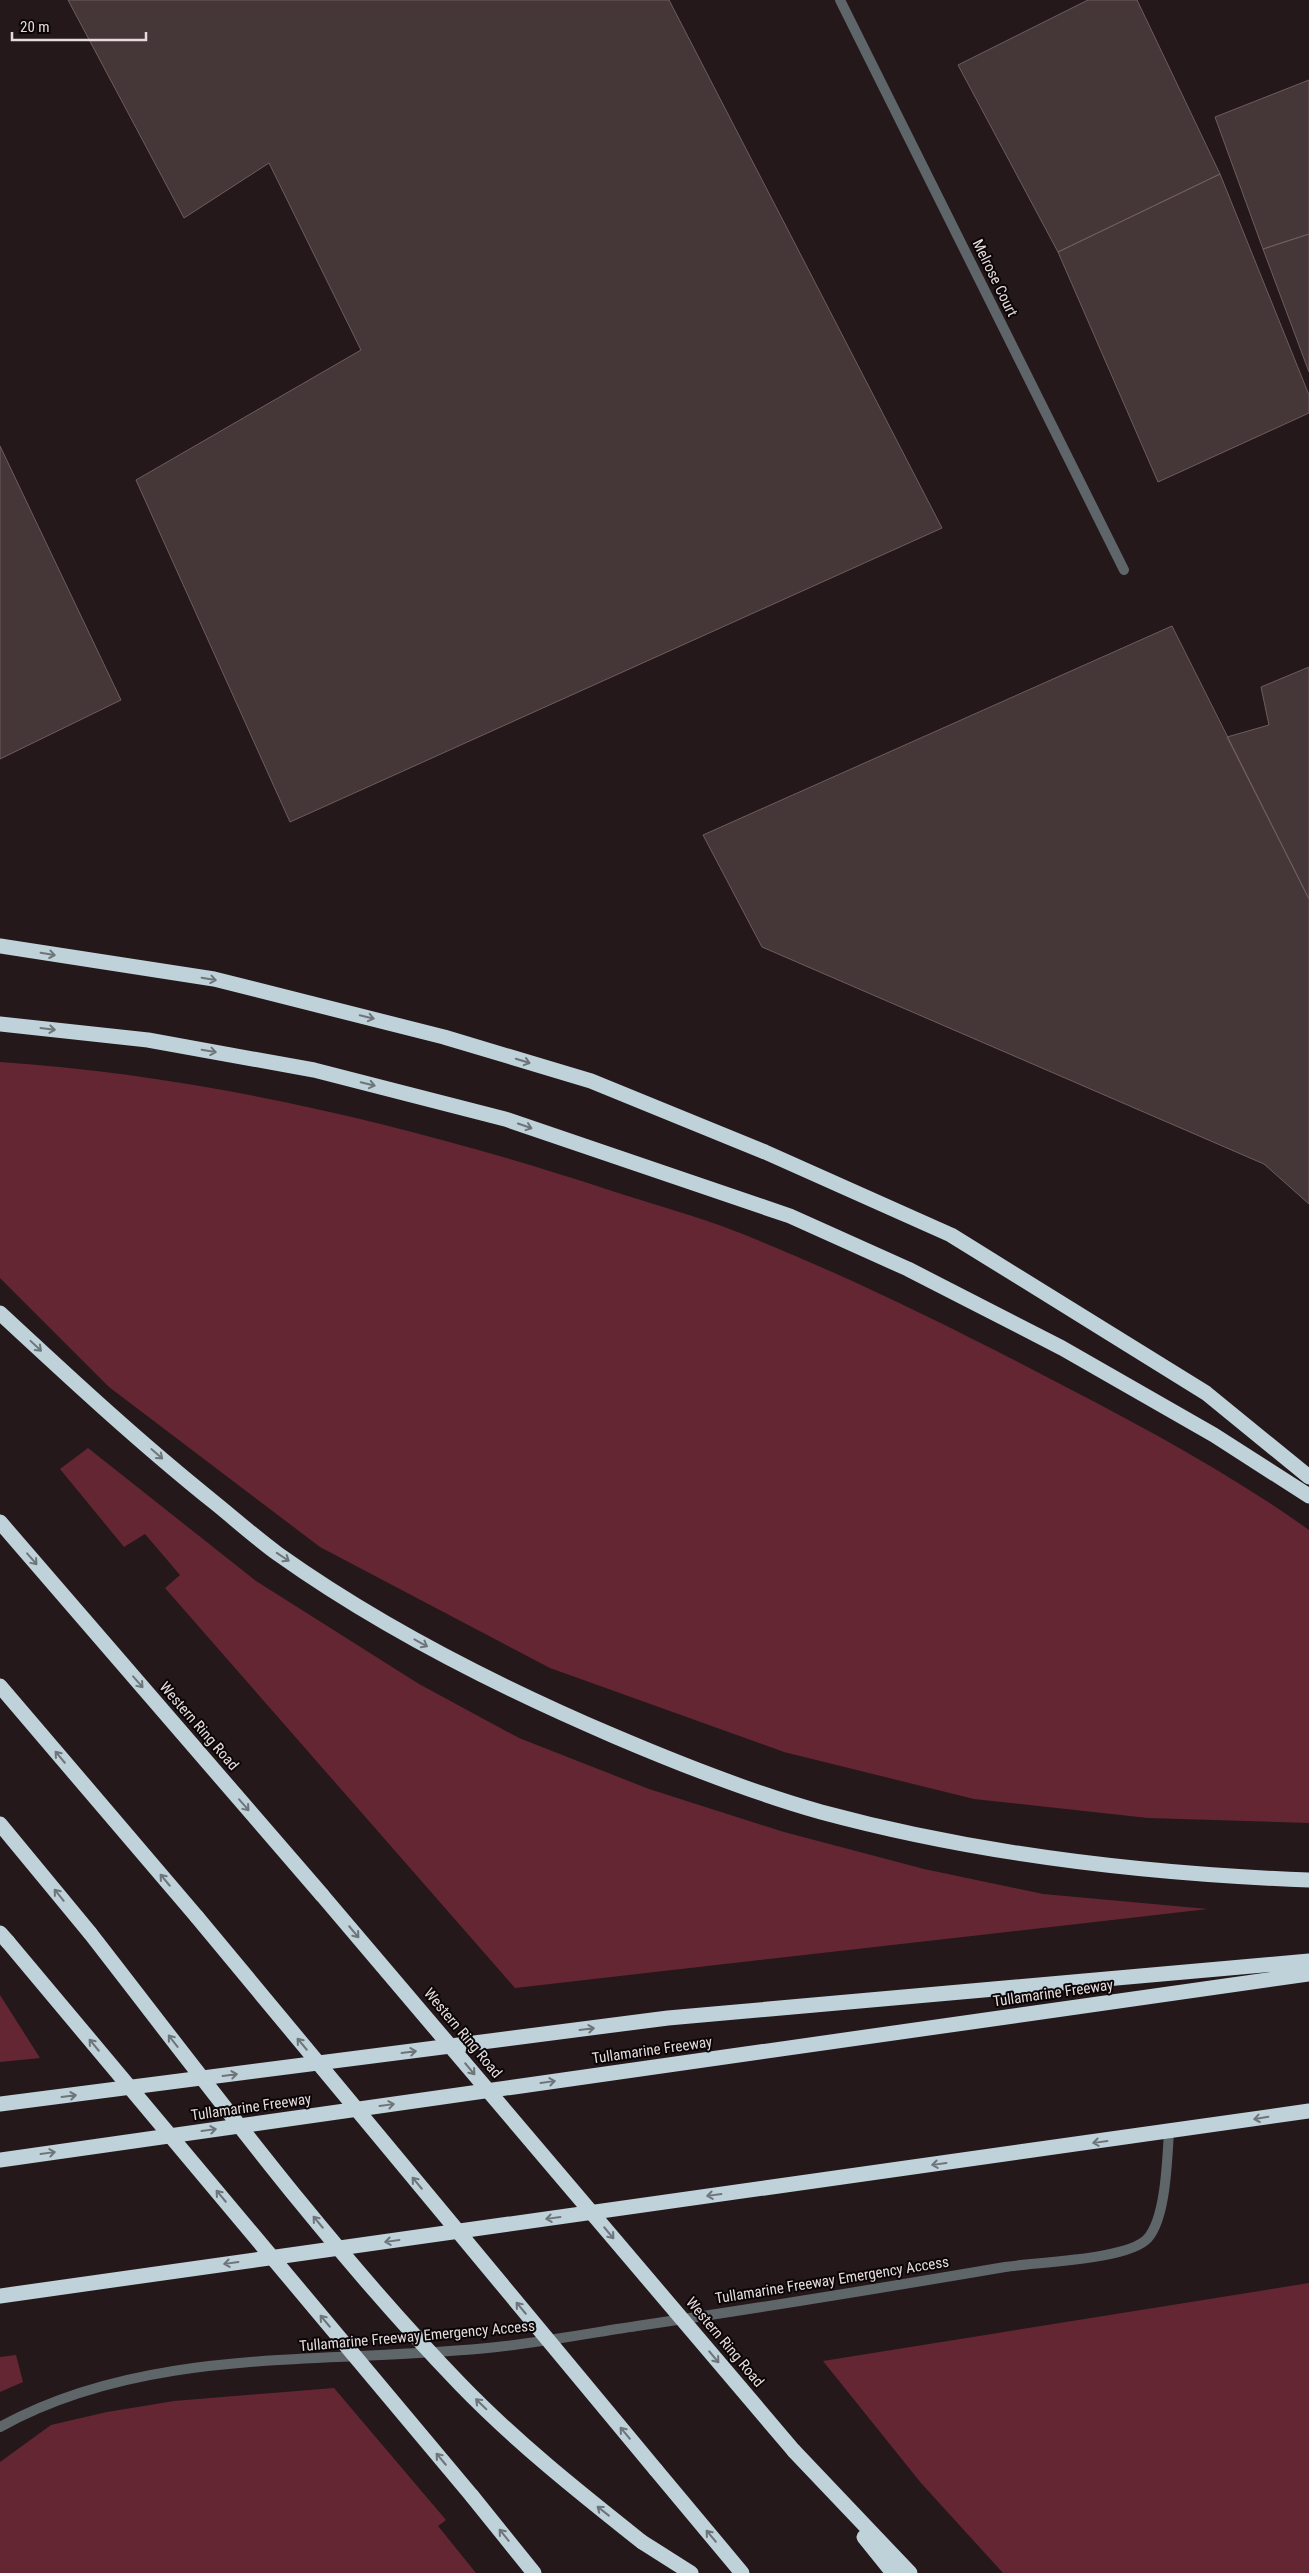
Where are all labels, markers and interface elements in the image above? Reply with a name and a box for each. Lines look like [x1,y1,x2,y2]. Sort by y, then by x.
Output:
scale bar [12,10,146,42]
text: 20 m [20,18,50,36]
street label: Melrose Court [969,236,1021,320]
one-way arrow [40,949,56,959]
one-way arrow [200,974,216,984]
one-way arrow [358,1013,374,1022]
one-way arrow [40,1024,56,1034]
one-way arrow [201,1047,217,1057]
one-way arrow [515,1056,531,1066]
one-way arrow [360,1080,376,1089]
one-way arrow [517,1122,533,1131]
one-way arrow [29,1340,42,1352]
one-way arrow [150,1449,163,1460]
one-way arrow [26,1552,37,1565]
one-way arrow [275,1552,289,1562]
one-way arrow [413,1638,427,1648]
one-way arrow [132,1676,143,1689]
street label: Western Ring Road [156,1678,242,1774]
one-way arrow [54,1750,65,1763]
one-way arrow [238,1798,249,1811]
one-way arrow [159,1874,171,1887]
one-way arrow [53,1889,64,1902]
one-way arrow [348,1925,359,1938]
street label: Tullamarine Freeway [992,1976,1114,2010]
street label: Western Ring Road [420,1985,506,2081]
one-way arrow [579,2023,595,2033]
street label: Tullamarine Freeway [591,2033,713,2067]
one-way arrow [168,2035,179,2048]
one-way arrow [296,2038,307,2051]
one-way arrow [88,2039,99,2052]
one-way arrow [401,2047,417,2057]
one-way arrow [465,2063,476,2076]
one-way arrow [222,2070,238,2080]
one-way arrow [540,2077,556,2087]
street label: Tullamarine Freeway [190,2090,312,2124]
one-way arrow [61,2091,77,2101]
one-way arrow [379,2100,395,2110]
one-way arrow [1253,2114,1269,2124]
one-way arrow [201,2125,217,2135]
one-way arrow [1092,2137,1108,2147]
one-way arrow [40,2148,56,2158]
one-way arrow [931,2159,947,2169]
one-way arrow [411,2176,422,2189]
one-way arrow [215,2190,226,2203]
one-way arrow [706,2190,722,2200]
one-way arrow [545,2213,561,2223]
one-way arrow [313,2216,324,2229]
one-way arrow [604,2227,615,2240]
one-way arrow [384,2236,400,2246]
street label: Tullamarine Freeway Emergency Access [714,2253,950,2307]
one-way arrow [223,2259,239,2269]
street label: Western Ring Road [682,2294,768,2390]
one-way arrow [515,2301,526,2314]
one-way arrow [320,2314,331,2327]
street label: Tullamarine Freeway Emergency Access [298,2317,536,2355]
one-way arrow [709,2351,720,2364]
one-way arrow [475,2398,488,2410]
one-way arrow [619,2426,630,2439]
one-way arrow [435,2452,447,2465]
one-way arrow [597,2506,610,2517]
one-way arrow [498,2529,509,2542]
one-way arrow [705,2529,716,2542]

